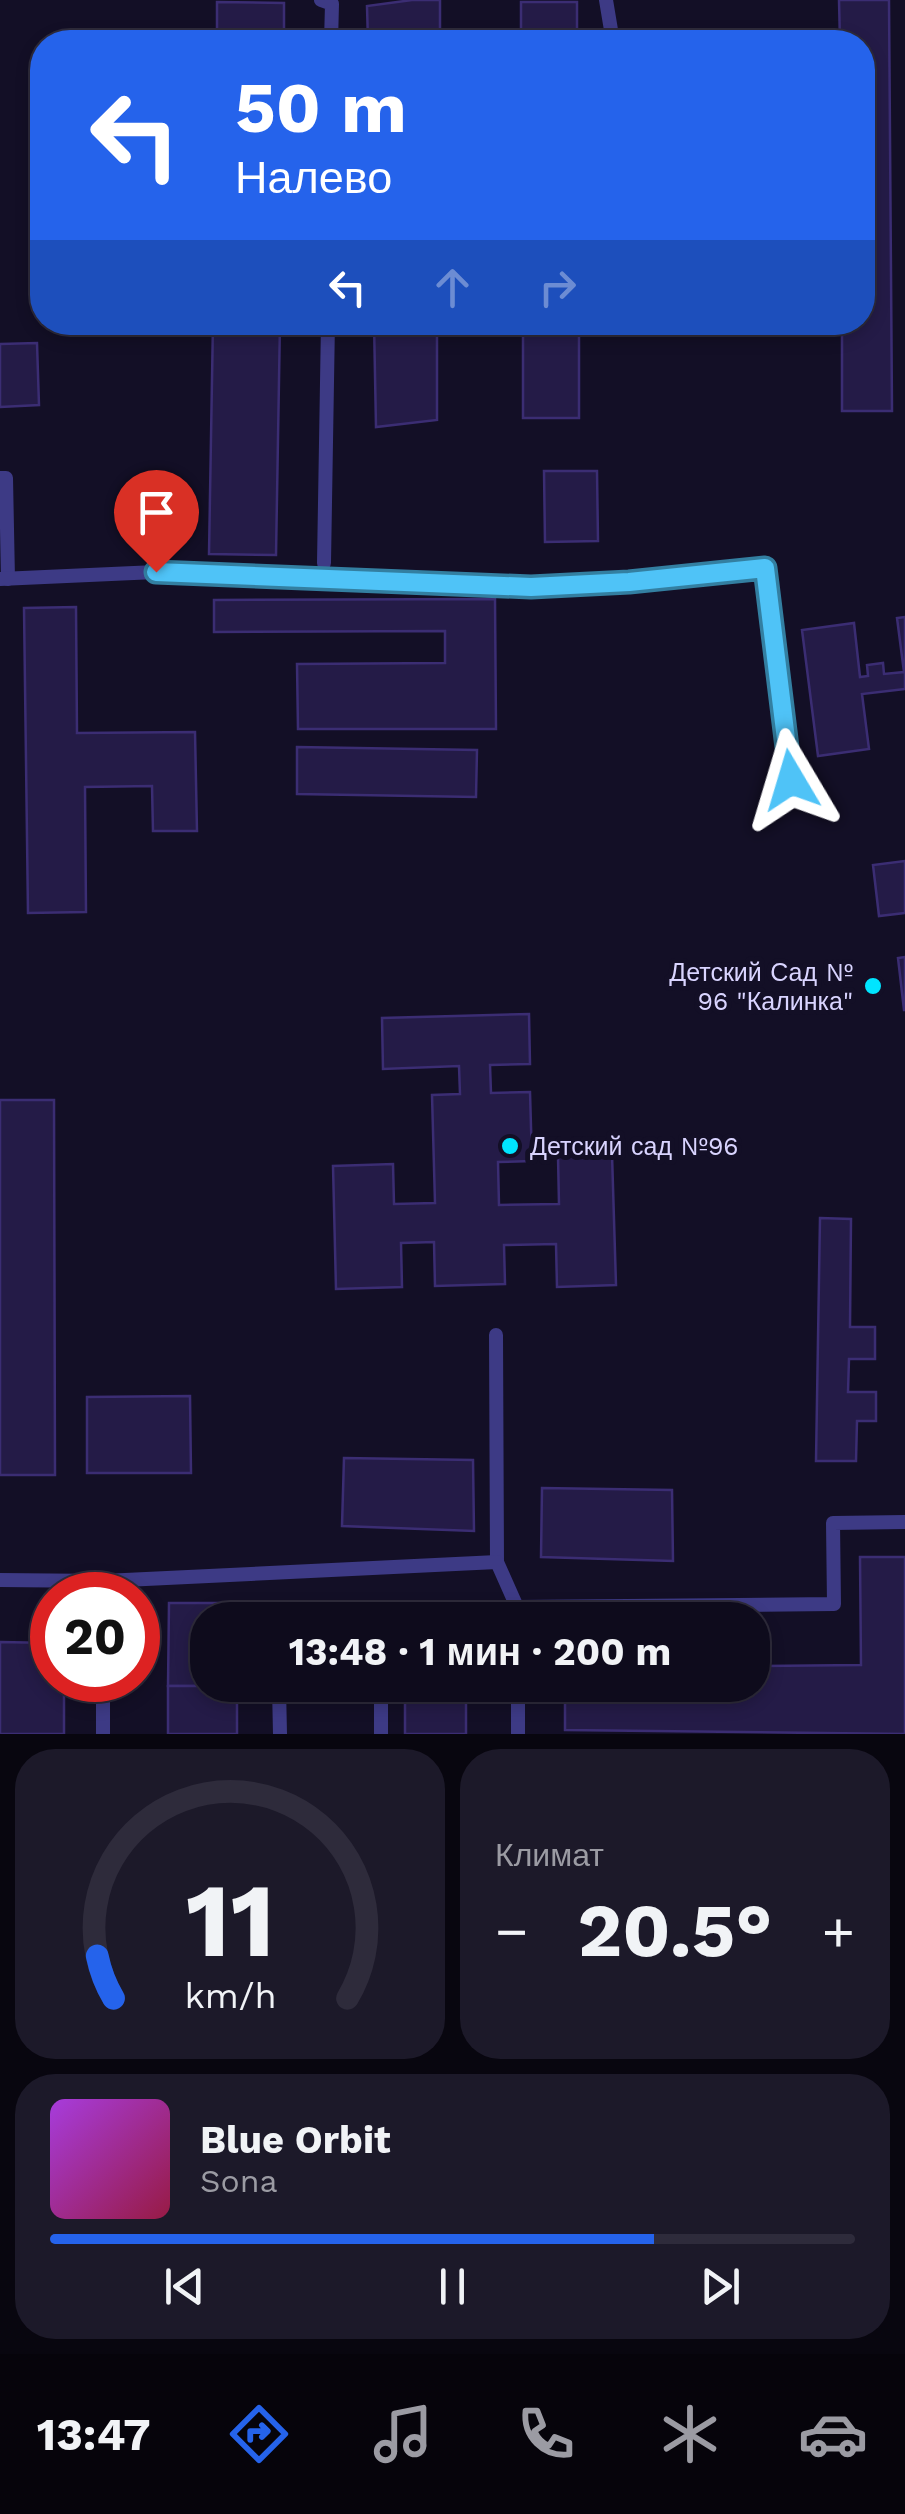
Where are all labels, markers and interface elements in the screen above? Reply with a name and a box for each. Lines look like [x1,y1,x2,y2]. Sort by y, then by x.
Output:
text: 50 m [235,67,407,149]
icon: left [70,70,200,200]
text: Налево [235,151,392,204]
icon: left [320,260,375,315]
icon: ahead [425,260,480,315]
icon: right [530,260,585,315]
pin [114,470,199,573]
icon: arrive [129,485,184,540]
position arrow [739,728,843,832]
place label: Детский Сад № 96 "Калинка" [669,958,853,1016]
marker: Детский Сад № 96 "Калинка" [862,975,884,997]
place label: Детский сад №96 [530,1132,739,1161]
marker: Детский сад №96 [499,1135,521,1157]
speed limit sign: 20 [30,1572,160,1702]
text: 13:48 · 1 мин · 200 m [289,1630,671,1674]
text: Климат [495,1836,604,1874]
text: 11 [185,1859,275,1981]
text: 20.5° [578,1886,772,1974]
text: − [495,1899,528,1963]
text: + [822,1899,855,1963]
text: km/h [184,1975,276,2017]
text: Blue Orbit [200,2118,391,2162]
text: Sona [200,2162,278,2200]
icon: previous [157,2259,212,2314]
icon: pause [425,2259,480,2314]
icon: next [693,2259,748,2314]
icon: directions [224,2399,294,2469]
icon: music [368,2399,438,2469]
icon: phone [511,2399,581,2469]
icon: climate [655,2399,725,2469]
icon: car [798,2399,868,2469]
text: 13:47 [37,2408,151,2461]

